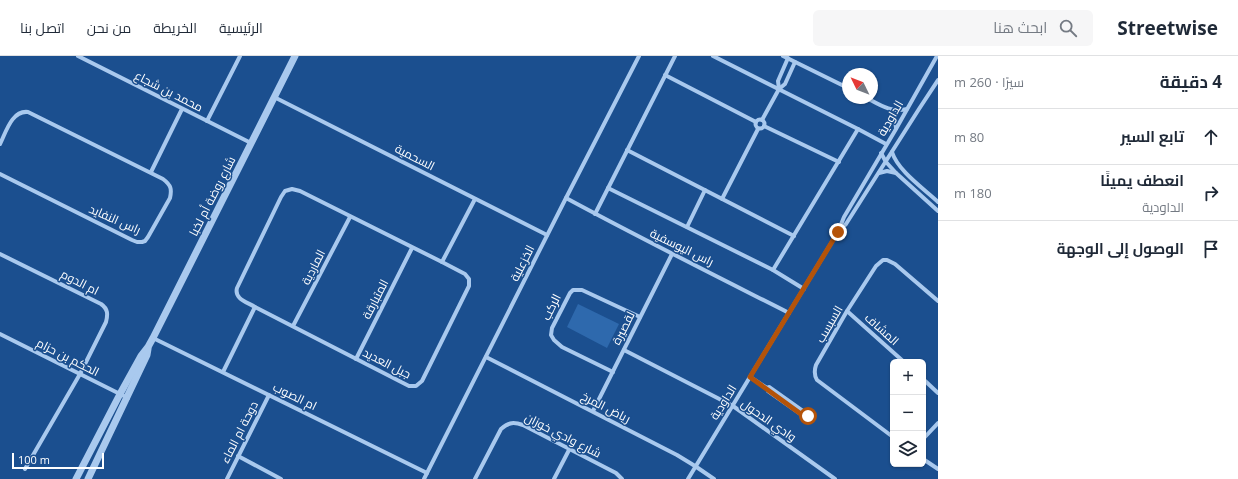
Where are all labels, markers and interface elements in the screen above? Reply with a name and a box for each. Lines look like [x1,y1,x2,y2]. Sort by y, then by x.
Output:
search box [813,10,1093,46]
text: Streetwise [1117,15,1218,41]
text: ابحث هنا [993,17,1047,37]
icon: search [1057,17,1079,39]
text: اتصل بنا [20,18,65,37]
text: من نحن [87,18,131,37]
text: الخريطة [153,18,197,37]
text: الرئيسية [219,18,263,37]
street label: محمد بن شجاع [132,66,206,116]
north arrow [842,68,878,104]
text: 4 دقيقة [1160,70,1222,93]
text: سيرًا · 260 m [954,73,1024,91]
street label: الداودية [873,97,907,139]
text: تابع السير [1120,126,1184,146]
icon: ahead [1200,126,1222,148]
text: 80 m [954,128,984,146]
street label: السحمية [392,140,438,174]
street label: شارع روضة أم لخبا [185,153,239,239]
text: انعطف يمينًا [1100,170,1184,190]
icon: right [1200,182,1222,204]
text: 180 m [954,184,992,202]
text: الداودية [1142,198,1184,216]
street label: راس النفايد [86,200,144,238]
route end [829,223,847,241]
street label: راس اليوسفية [647,224,717,270]
text: الوصول إلى الوجهة [1057,238,1184,258]
icon: arrive [1200,238,1222,260]
street label: الخزعلية [506,242,538,284]
street label: الماردية [297,247,329,287]
street label: ام الدوم [58,265,102,299]
street label: المتبارقة [358,276,392,322]
street label: الركب [537,291,565,323]
street label: السبسب [812,302,846,346]
street label: لقصيرة [607,308,639,348]
street label: المشاف [861,309,903,349]
street label: الحكم بن حزام [34,334,102,380]
street label: جبل العديد [360,344,414,382]
map controls [890,359,926,467]
button: + [890,359,926,395]
street label: ام الصوب [270,378,320,414]
street label: الداودية [706,381,740,423]
street label: رياض المرخ [578,387,634,427]
street label: وادي الدحول [737,395,800,447]
button: − [890,395,926,431]
street label: دوحة ام الماء [216,398,262,466]
route start [799,407,817,425]
street label: شارع وادي خوزان [521,408,604,463]
button: layers [890,431,926,467]
scale bar [12,451,104,470]
text: 100 m [18,452,50,467]

